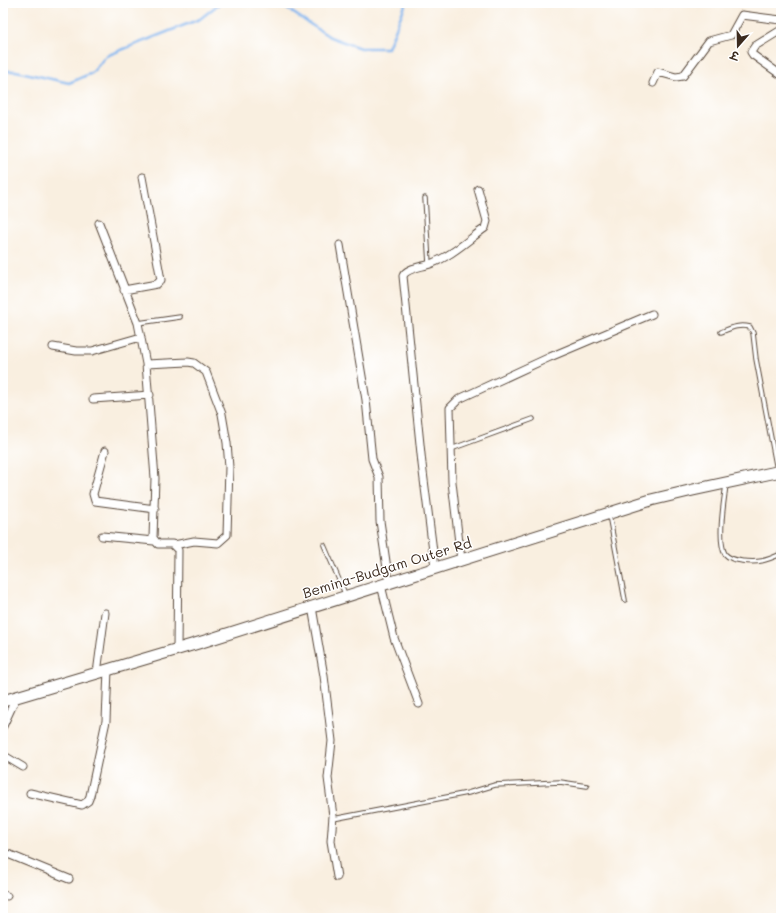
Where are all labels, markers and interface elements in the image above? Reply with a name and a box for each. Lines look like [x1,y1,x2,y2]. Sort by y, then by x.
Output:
north arrow [718,26,758,66]
text: उ [727,47,741,65]
street label: Bemina-Budgam Outer Rd [300,533,474,602]

